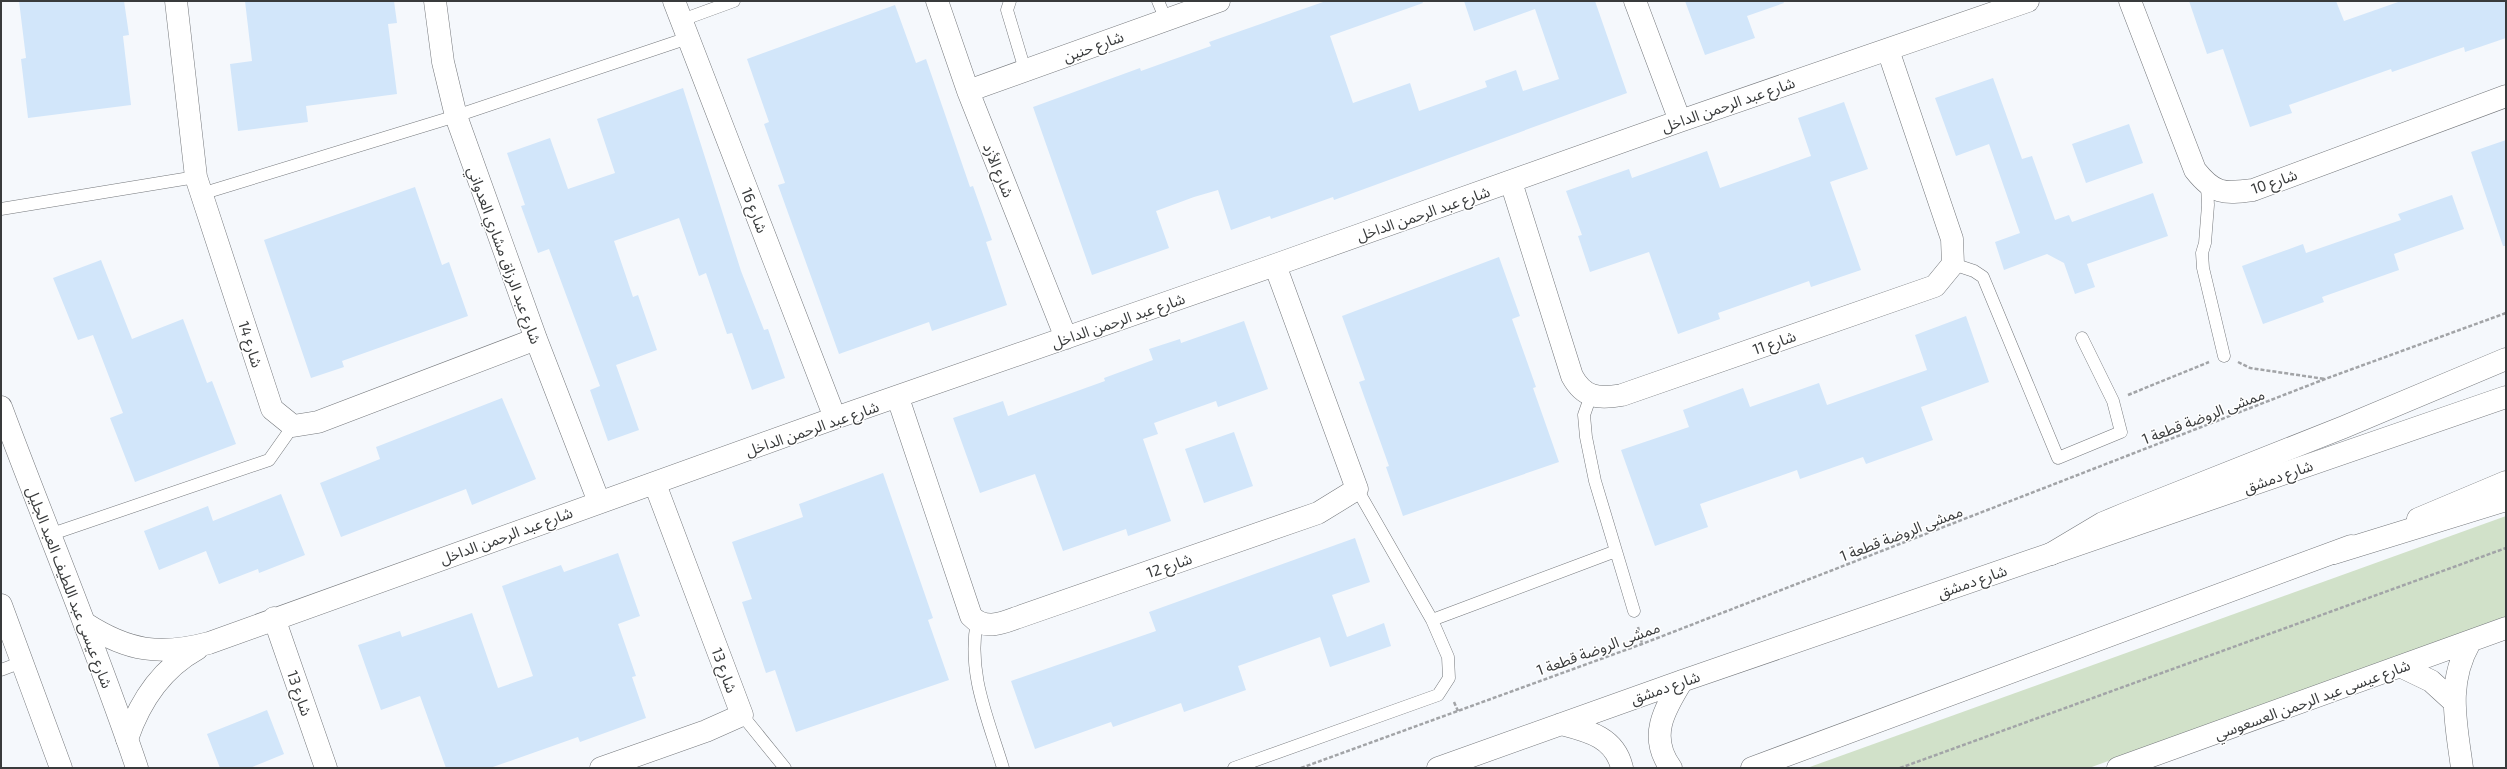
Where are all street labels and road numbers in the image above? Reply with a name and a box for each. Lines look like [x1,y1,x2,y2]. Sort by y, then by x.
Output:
street label: شارع حنين [1060,27,1127,69]
street label: شارع عبد الرحمن الداخل [1659,73,1799,139]
street label: شارع الأزد [976,140,1018,202]
street label: شارع عبد الرزاق مشاري العدواني [461,164,546,348]
street label: شارع 10 [2249,165,2301,201]
street label: شارع عبد الرحمن الداخل [1354,182,1494,248]
street label: شارع 16 [734,185,772,237]
street label: شارع عبد الرحمن الداخل [1049,289,1189,355]
street label: شارع 14 [231,318,267,371]
street label: شارع 11 [1750,326,1800,362]
street label: ممشى الروضة قطعة 1 [2139,384,2267,449]
street label: شارع عبد الرحمن الداخل [743,397,883,463]
street label: شارع دمشق [2241,456,2317,500]
street label: شارع عيسى عبد اللطيف العبد الجليل [19,484,117,692]
street label: ممشى الروضة قطعة 1 [1837,501,1965,566]
street label: شارع عبد الرحمن الداخل [437,503,576,571]
street label: شارع 12 [1144,549,1196,585]
street label: شارع دمشق [1935,561,2011,605]
street label: ممشى الروضة قطعة 1 [1534,617,1662,680]
street label: شارع 13 [705,645,742,697]
street label: شارع عيسى عبد الرحمن العسعوسي [2212,655,2414,747]
street label: شارع دمشق [1628,667,1704,711]
street label: شارع 13 [280,668,316,720]

